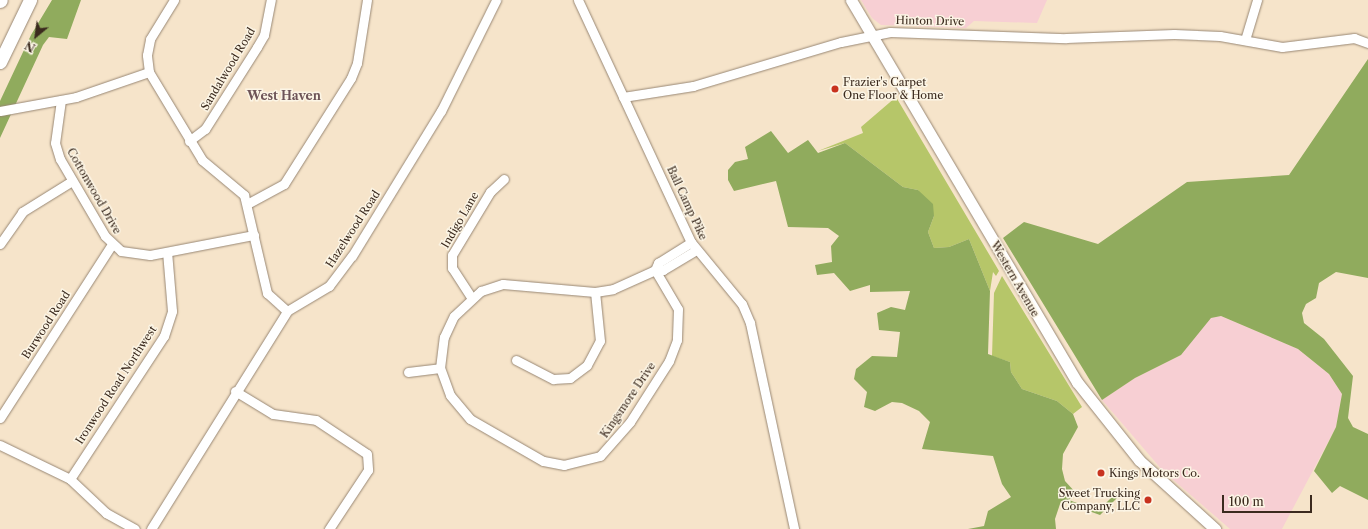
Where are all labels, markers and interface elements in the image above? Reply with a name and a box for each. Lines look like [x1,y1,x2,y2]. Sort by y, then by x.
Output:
street label: Hinton Drive [896,14,964,28]
north arrow [16,16,56,56]
street label: Sandalwood Road [198,25,258,113]
text: N [23,38,38,55]
place label: Frazier's Carpet One Floor & Home [843,76,944,102]
marker: Frazier's Carpet One Floor & Home [830,84,840,94]
district label: West Haven [247,89,321,103]
street label: Cottonwood Drive [64,146,124,236]
street label: Ball Camp Pike [664,164,710,242]
street label: Hazelwood Road [323,188,383,270]
street label: Indigo Lane [439,190,481,250]
street label: Western Avenue [988,239,1042,319]
street label: Burwood Road [19,289,73,361]
street label: Ironwood Road Northwest [73,323,159,447]
street label: Kingsmore Drive [598,360,658,440]
place label: Kings Motors Co. [1109,466,1200,480]
marker: Kings Motors Co. [1096,468,1106,478]
place label: Sweet Trucking Company, LLC [1058,487,1140,513]
scale bar [1224,487,1314,513]
text: 100 m [1229,494,1264,509]
marker: Sweet Trucking Company, LLC [1143,495,1153,505]

